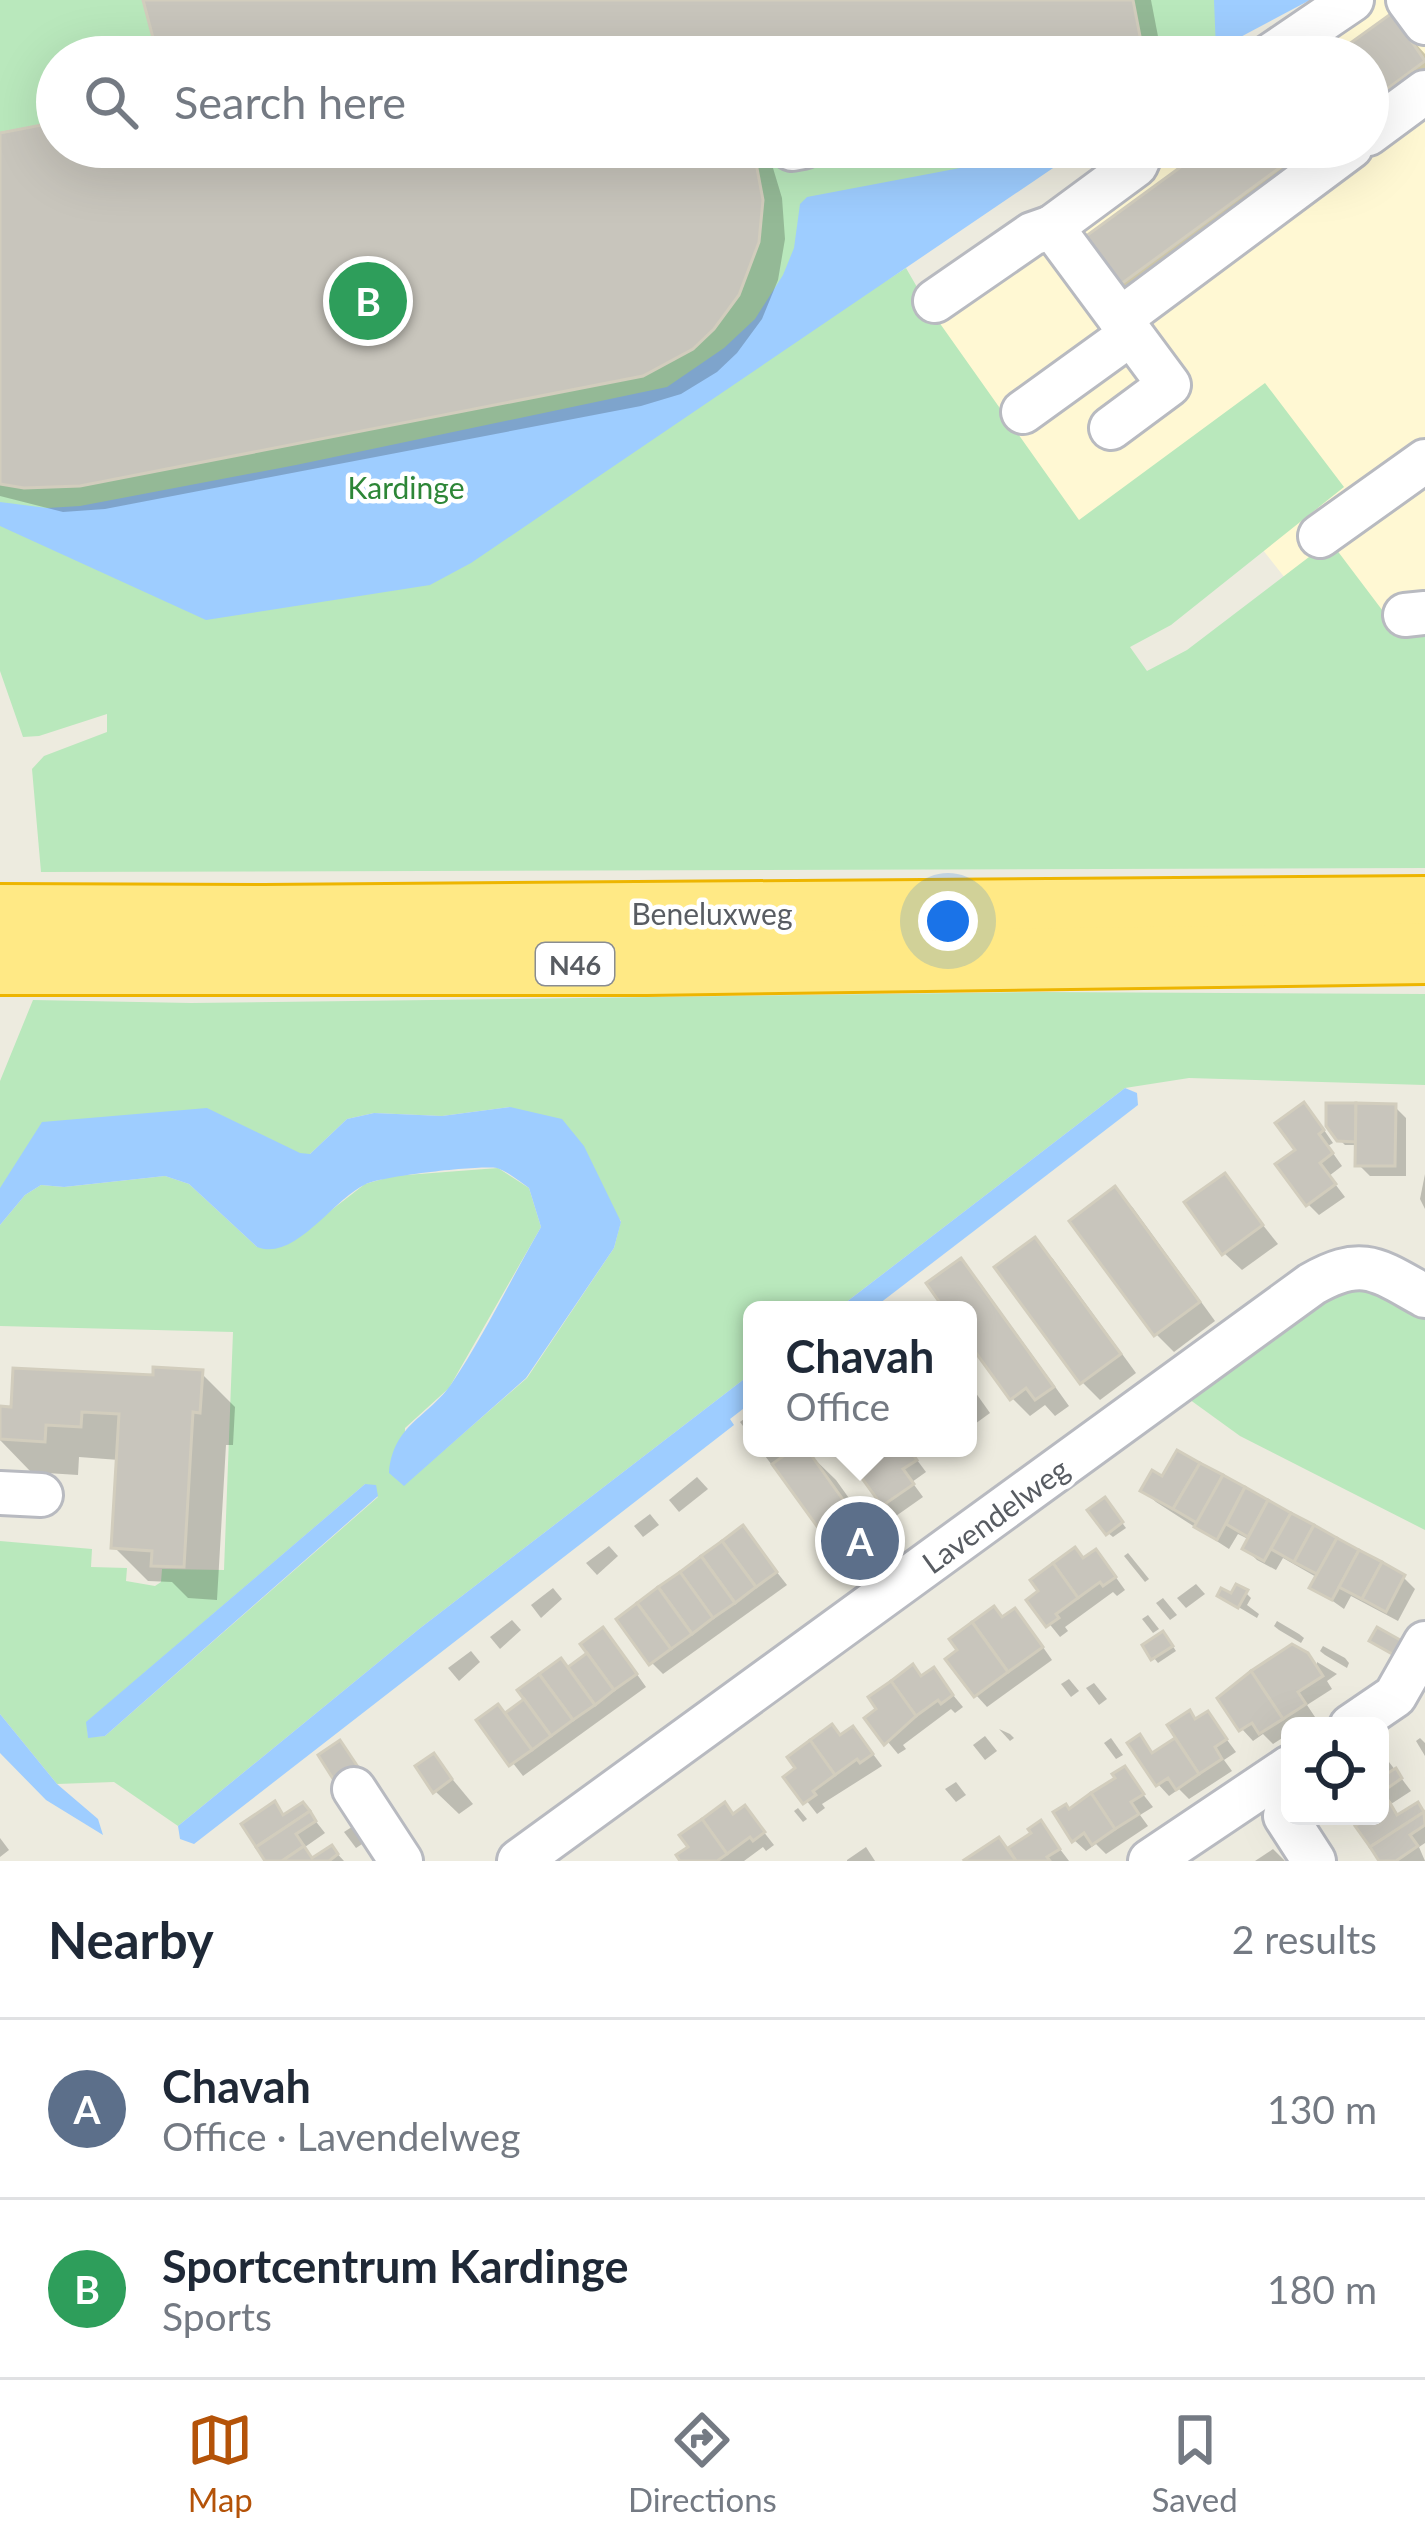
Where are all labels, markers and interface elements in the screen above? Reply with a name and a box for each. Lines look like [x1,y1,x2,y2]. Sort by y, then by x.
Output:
search box [36,36,1389,168]
icon: search [78,69,144,135]
text: Search here [174,75,406,129]
pin: B [329,256,407,346]
park label: Kardinge [348,469,464,505]
your location [918,891,978,951]
street label: Beneluxweg [631,895,793,931]
road number: N46 [536,943,614,985]
popup [743,1301,977,1457]
text: Chavah [786,1329,934,1383]
text: Office [786,1383,890,1429]
street label: Lavendelweg [915,1450,1075,1580]
pin: A [821,1496,899,1586]
map controls [1281,1717,1389,1825]
button: locate [1281,1717,1389,1825]
text: Nearby [48,1909,214,1970]
text: 2 results [1232,1916,1377,1962]
text: Chavah [162,2059,311,2113]
text: A [73,2086,101,2132]
text: 130 m [1267,2086,1377,2132]
text: Office · Lavendelweg [162,2113,520,2159]
text: Sportcentrum Kardinge [162,2239,628,2293]
text: B [74,2266,100,2312]
text: 180 m [1267,2266,1377,2312]
text: Sports [162,2293,272,2339]
tab: Map [187,2407,253,2519]
tab: Directions [628,2407,777,2519]
tab: Saved [1151,2407,1238,2519]

